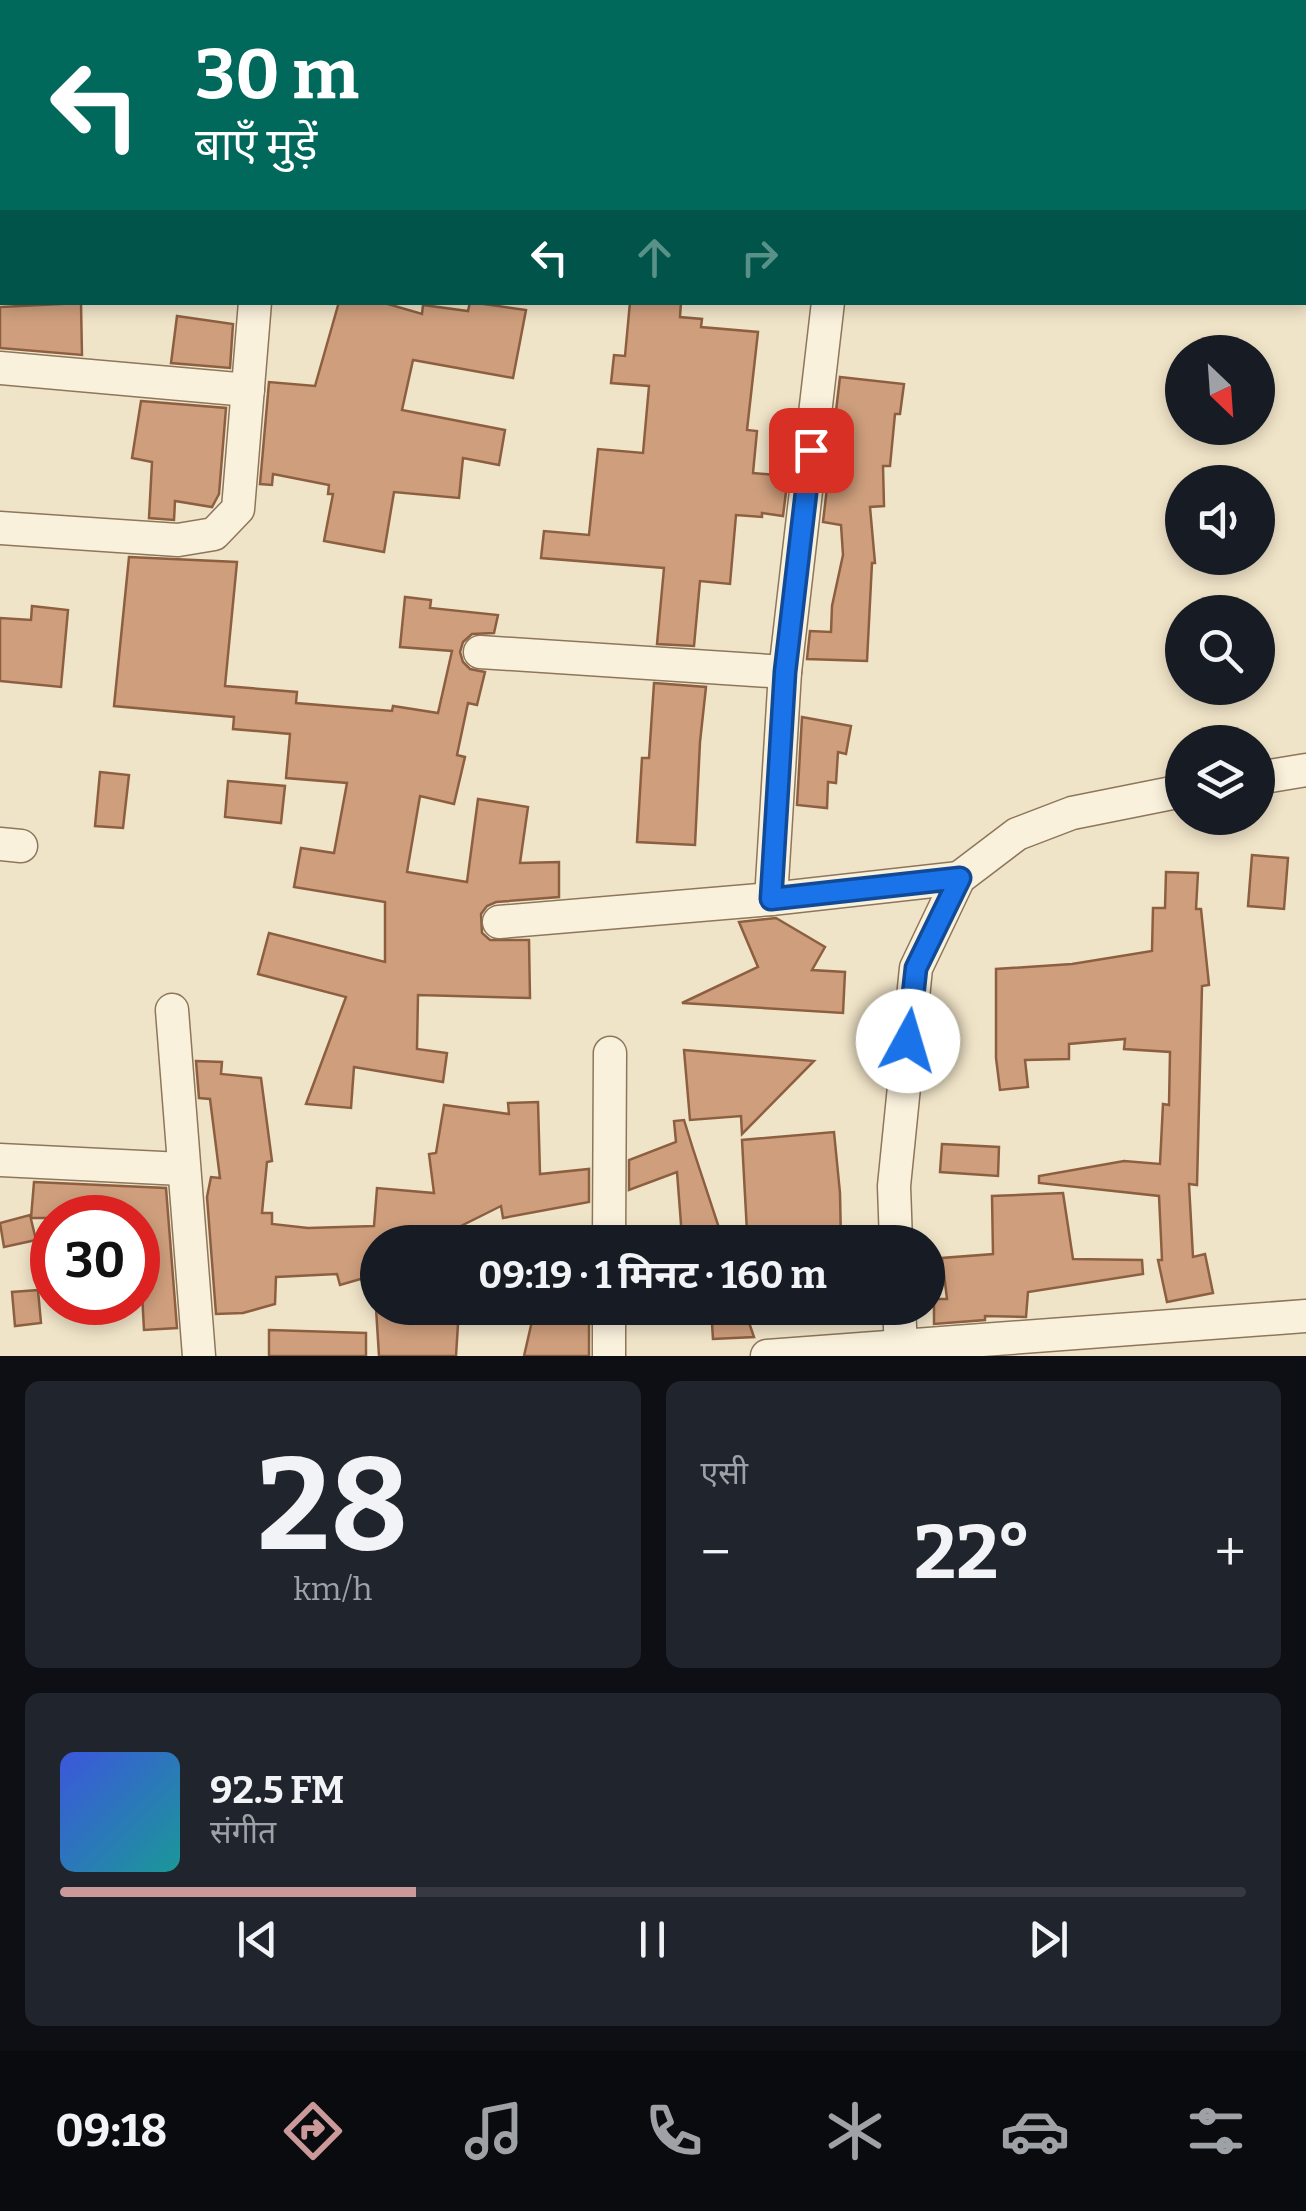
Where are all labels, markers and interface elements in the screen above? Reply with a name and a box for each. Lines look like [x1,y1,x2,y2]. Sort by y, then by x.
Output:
text: 30 m [195,33,359,117]
icon: left [30,40,160,170]
text: बाएँ मुड़ें [195,118,317,172]
icon: left [522,230,577,285]
icon: ahead [627,230,682,285]
icon: right [732,230,787,285]
north arrow [1165,335,1275,445]
map controls [1165,335,1275,835]
pin [769,408,854,493]
icon: arrive [784,423,839,478]
button: sound [1165,465,1275,575]
button: search [1165,595,1275,705]
button: layers [1165,725,1275,835]
position arrow [856,989,960,1093]
speed limit sign: 30 [30,1195,160,1325]
text: 09:19 · 1 मिनट · 160 m [478,1252,827,1298]
text: 28 [257,1427,408,1583]
text: एसी [701,1454,748,1492]
text: 22° [914,1508,1031,1598]
text: − [701,1520,731,1586]
text: + [1215,1520,1246,1586]
text: km/h [293,1570,372,1608]
text: 92.5 FM [210,1767,344,1813]
text: संगीत [210,1813,276,1851]
icon: previous [230,1912,285,1967]
icon: pause [625,1912,680,1967]
icon: next [1021,1912,1076,1967]
icon: directions [278,2096,348,2166]
icon: music [459,2096,529,2166]
icon: phone [639,2096,709,2166]
icon: climate [820,2096,890,2166]
icon: car [1000,2096,1070,2166]
icon: filters [1181,2096,1251,2166]
text: 09:18 [55,2104,167,2158]

